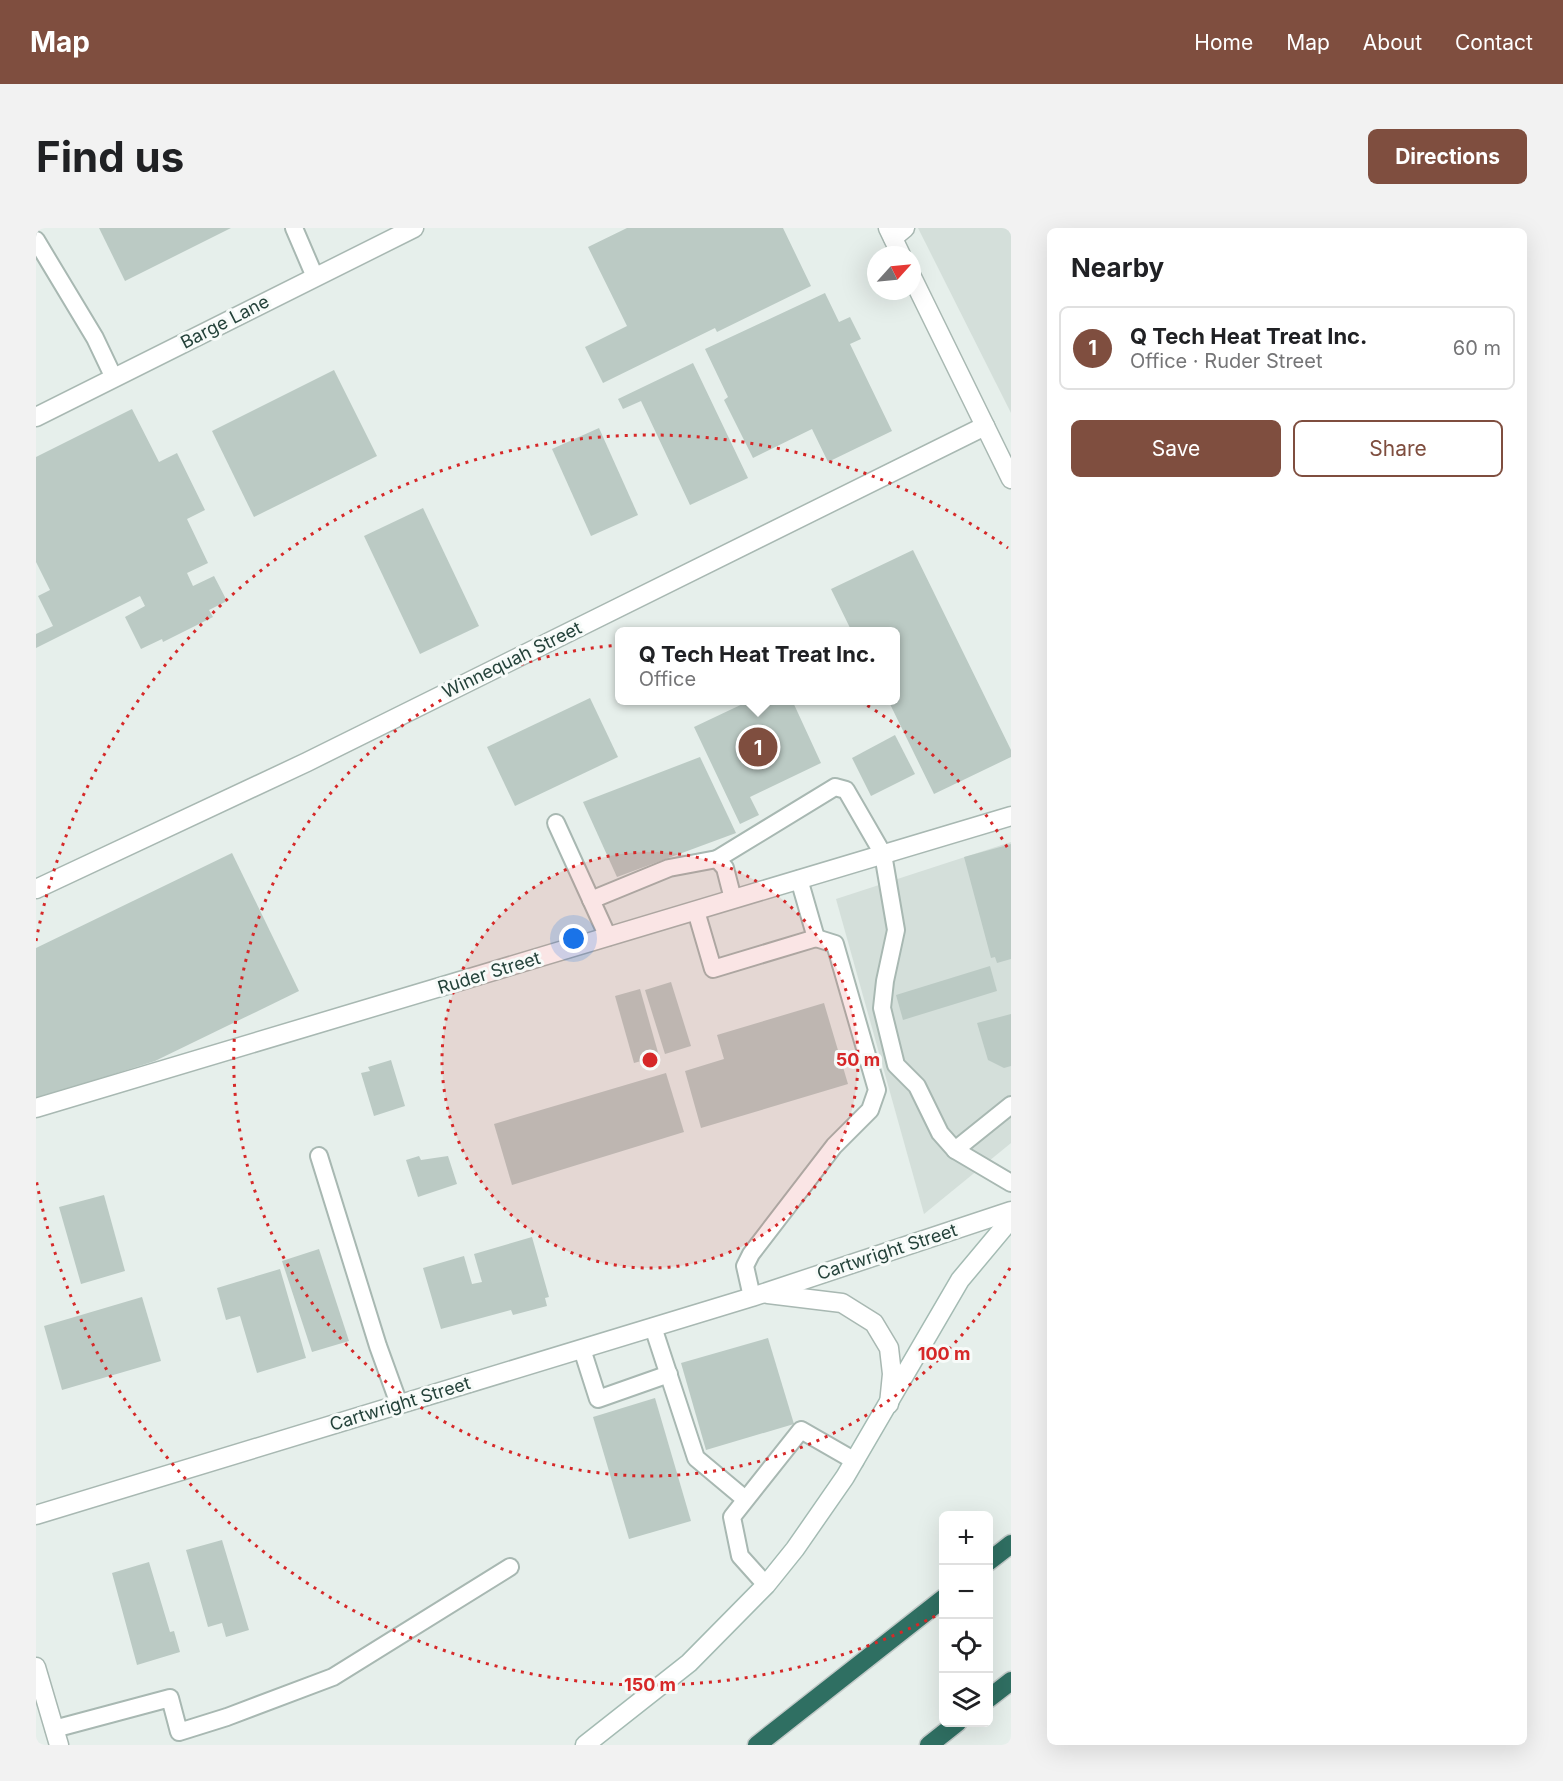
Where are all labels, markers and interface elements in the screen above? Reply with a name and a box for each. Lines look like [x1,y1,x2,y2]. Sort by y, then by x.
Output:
text: Map [30,25,90,59]
text: Home [1194,30,1253,55]
text: Map [1286,30,1330,55]
text: About [1363,30,1422,55]
text: Contact [1455,30,1533,55]
button: Directions [1368,129,1527,184]
text: Find us [36,131,184,182]
north arrow [867,246,921,300]
text: Nearby [1071,252,1164,283]
street label: Barge Lane [177,290,272,353]
text: Q Tech Heat Treat Inc. [1130,323,1367,349]
text: 1 [1088,336,1097,360]
text: 60 m [1453,336,1501,360]
text: Office · Ruder Street [1130,349,1322,373]
button: Save [1071,420,1281,477]
button: Share [1293,420,1503,477]
street label: Winnequah Street [439,617,585,702]
popup [615,627,900,705]
text: Q Tech Heat Treat Inc. [639,641,876,667]
text: Office [639,667,696,691]
pin: 1 [738,724,778,770]
your location [559,924,588,953]
street label: Ruder Street [435,947,543,998]
text: 50 m [836,1049,880,1070]
centre of rings [640,1050,660,1070]
street label: Cartwright Street [814,1219,960,1284]
text: 100 m [918,1343,970,1364]
street label: Cartwright Street [327,1372,473,1435]
map controls [939,1511,993,1727]
button: + [939,1511,993,1565]
button: − [939,1565,993,1619]
button: locate [939,1619,993,1673]
button: layers [939,1673,993,1727]
text: 150 m [624,1674,676,1695]

